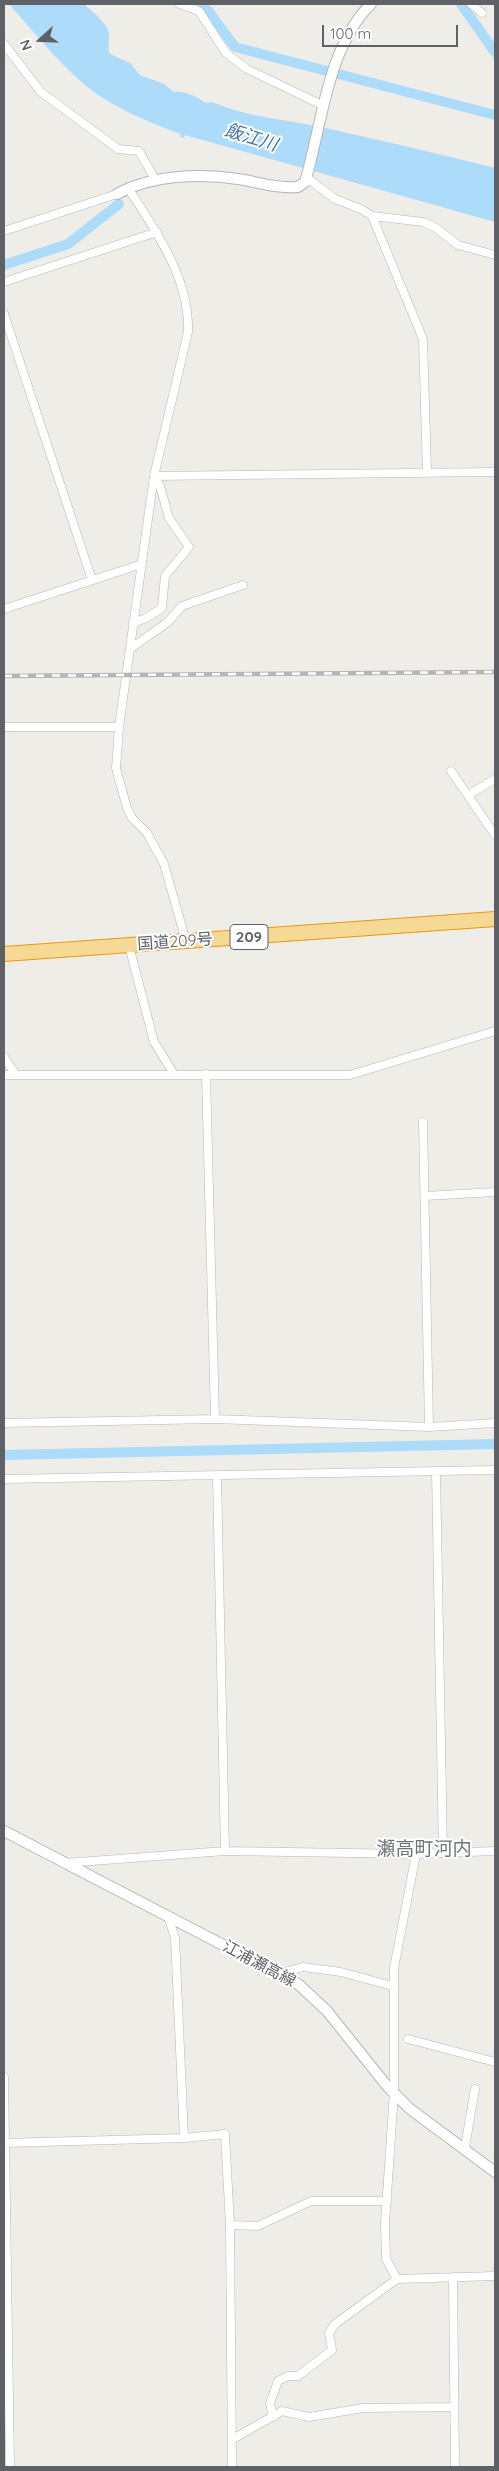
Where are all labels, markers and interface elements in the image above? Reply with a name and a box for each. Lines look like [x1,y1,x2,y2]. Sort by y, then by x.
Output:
north arrow [15,15,65,65]
scale bar [324,15,460,47]
text: 100 m [330,24,371,43]
text: N [16,37,36,53]
water label: 飯江川 [222,120,280,156]
road number: 209 [230,924,268,950]
street label: 国道209号 [137,930,213,954]
district label: 瀬高町河内 [377,1838,471,1860]
street label: 江浦瀬高線 [219,1937,299,1991]

